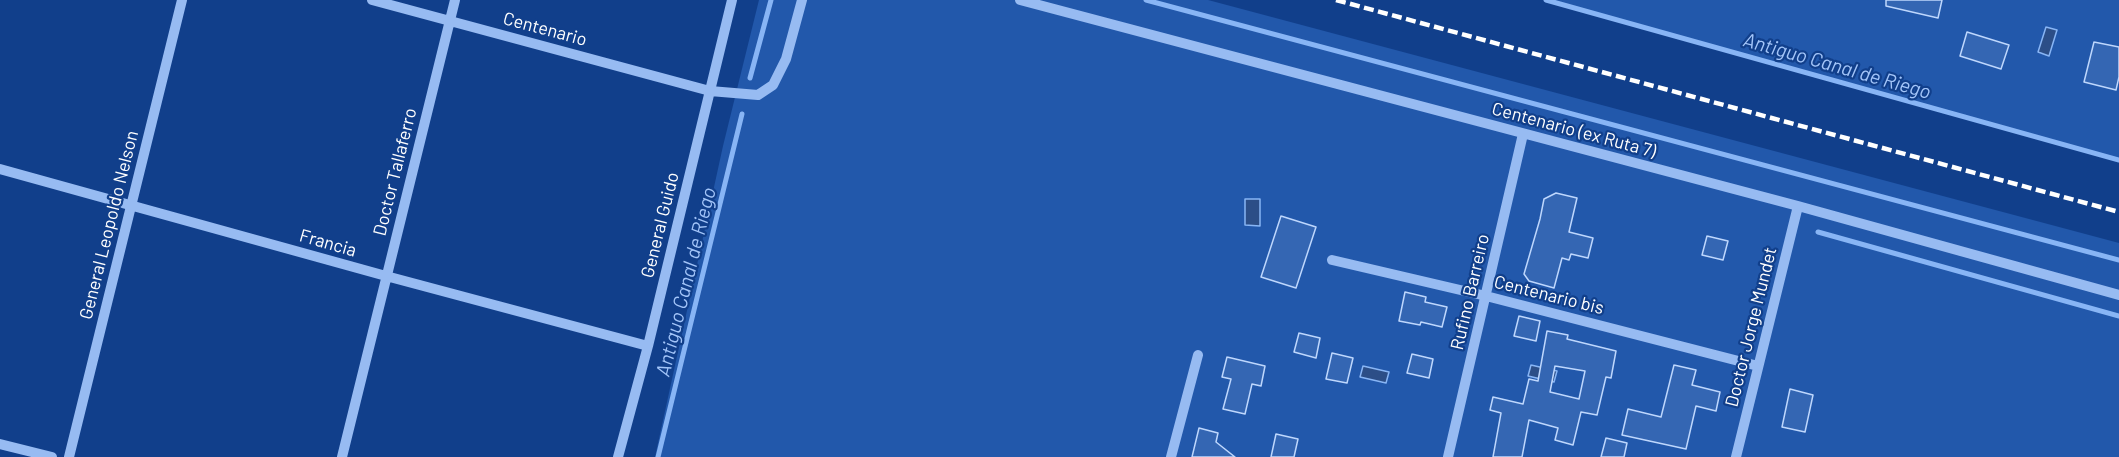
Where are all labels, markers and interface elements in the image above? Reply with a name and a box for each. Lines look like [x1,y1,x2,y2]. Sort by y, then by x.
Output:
street label: Centenario [501,7,589,51]
water label: Antiguo Canal de Riego [1740,28,1934,104]
street label: Centenario (ex Ruta 7) [1490,98,1658,162]
street label: Doctor Tallaferro [369,106,421,238]
street label: General Leopoldo Nelson [75,128,143,322]
street label: General Guido [636,170,684,280]
water label: Antiguo Canal de Riego [651,185,721,379]
street label: Francia [297,225,359,261]
street label: Rufino Barreiro [1446,232,1494,352]
street label: Doctor Jorge Mundet [1721,245,1781,409]
street label: Centenario bis [1492,271,1606,319]

